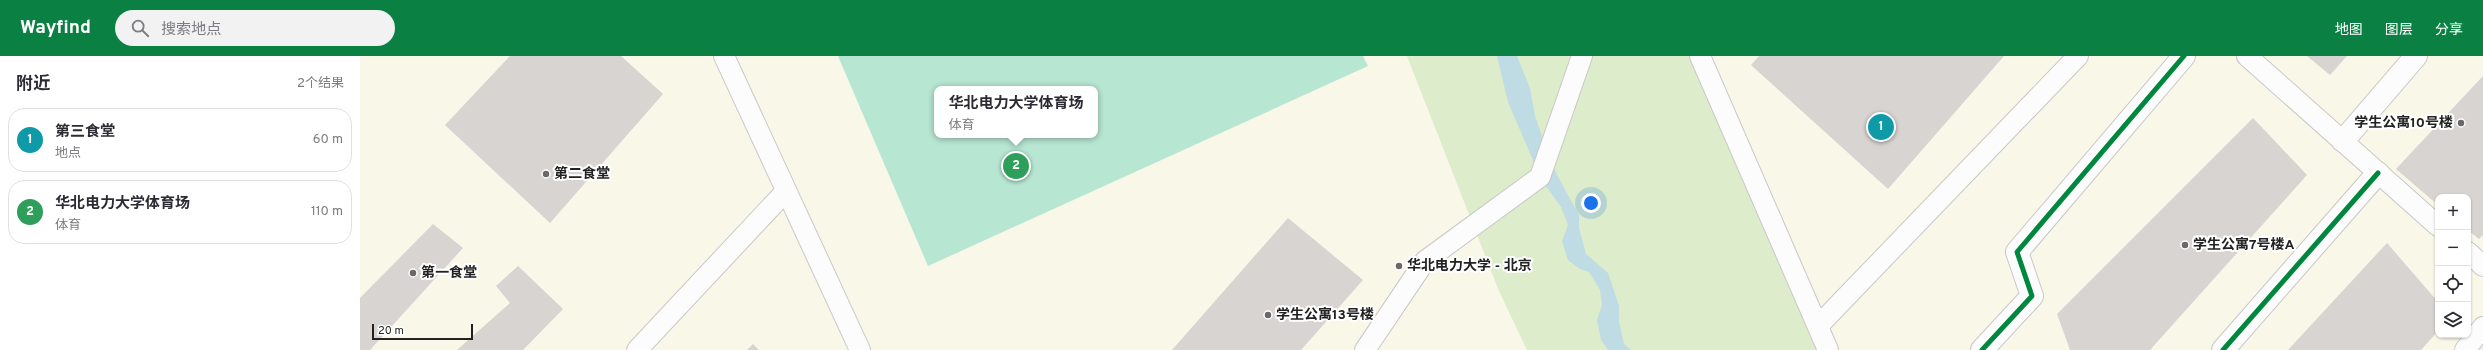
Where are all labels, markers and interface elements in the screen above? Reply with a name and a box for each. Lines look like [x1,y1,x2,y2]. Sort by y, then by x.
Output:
search box [115,10,395,46]
text: Wayfind [20,16,91,40]
icon: search [129,17,151,39]
text: 搜索地点 [161,21,221,40]
text: 地图 [2335,22,2363,39]
text: 图层 [2385,22,2413,39]
text: 分享 [2435,22,2463,39]
text: 附近 [16,74,50,96]
text: 2个结果 [297,76,344,92]
popup [934,86,1098,138]
text: 华北电力大学体育场 [948,95,1084,114]
pin: 1 [1868,112,1894,142]
place label: 学生公寓10号楼 [2354,114,2453,132]
text: 体育 [948,118,975,134]
marker: 学生公寓10号楼 [2456,118,2466,128]
text: 第三食堂 [55,123,115,142]
text: 1 [27,132,33,148]
text: 60 m [313,132,343,148]
text: 地点 [55,146,81,162]
pin: 2 [1003,151,1029,181]
place label: 第二食堂 [554,165,610,183]
marker: 第二食堂 [541,169,551,179]
your location [1581,193,1601,213]
map controls [2435,194,2471,338]
button: + [2435,194,2471,230]
text: 华北电力大学体育场 [55,195,190,214]
text: 2 [26,204,34,220]
text: 110 m [311,204,343,220]
text: 体育 [55,218,81,234]
button: − [2435,230,2471,266]
place label: 学生公寓7号楼A [2193,236,2295,254]
marker: 学生公寓7号楼A [2180,240,2190,250]
place label: 华北电力大学 - 北京 [1407,257,1532,275]
marker: 华北电力大学 - 北京 [1394,261,1404,271]
place label: 第一食堂 [421,264,477,282]
button: locate [2435,266,2471,302]
marker: 第一食堂 [408,268,418,278]
button: layers [2435,302,2471,338]
place label: 学生公寓13号楼 [1276,306,1374,324]
marker: 学生公寓13号楼 [1263,310,1273,320]
scale bar [372,322,473,341]
text: 20 m [378,324,404,338]

